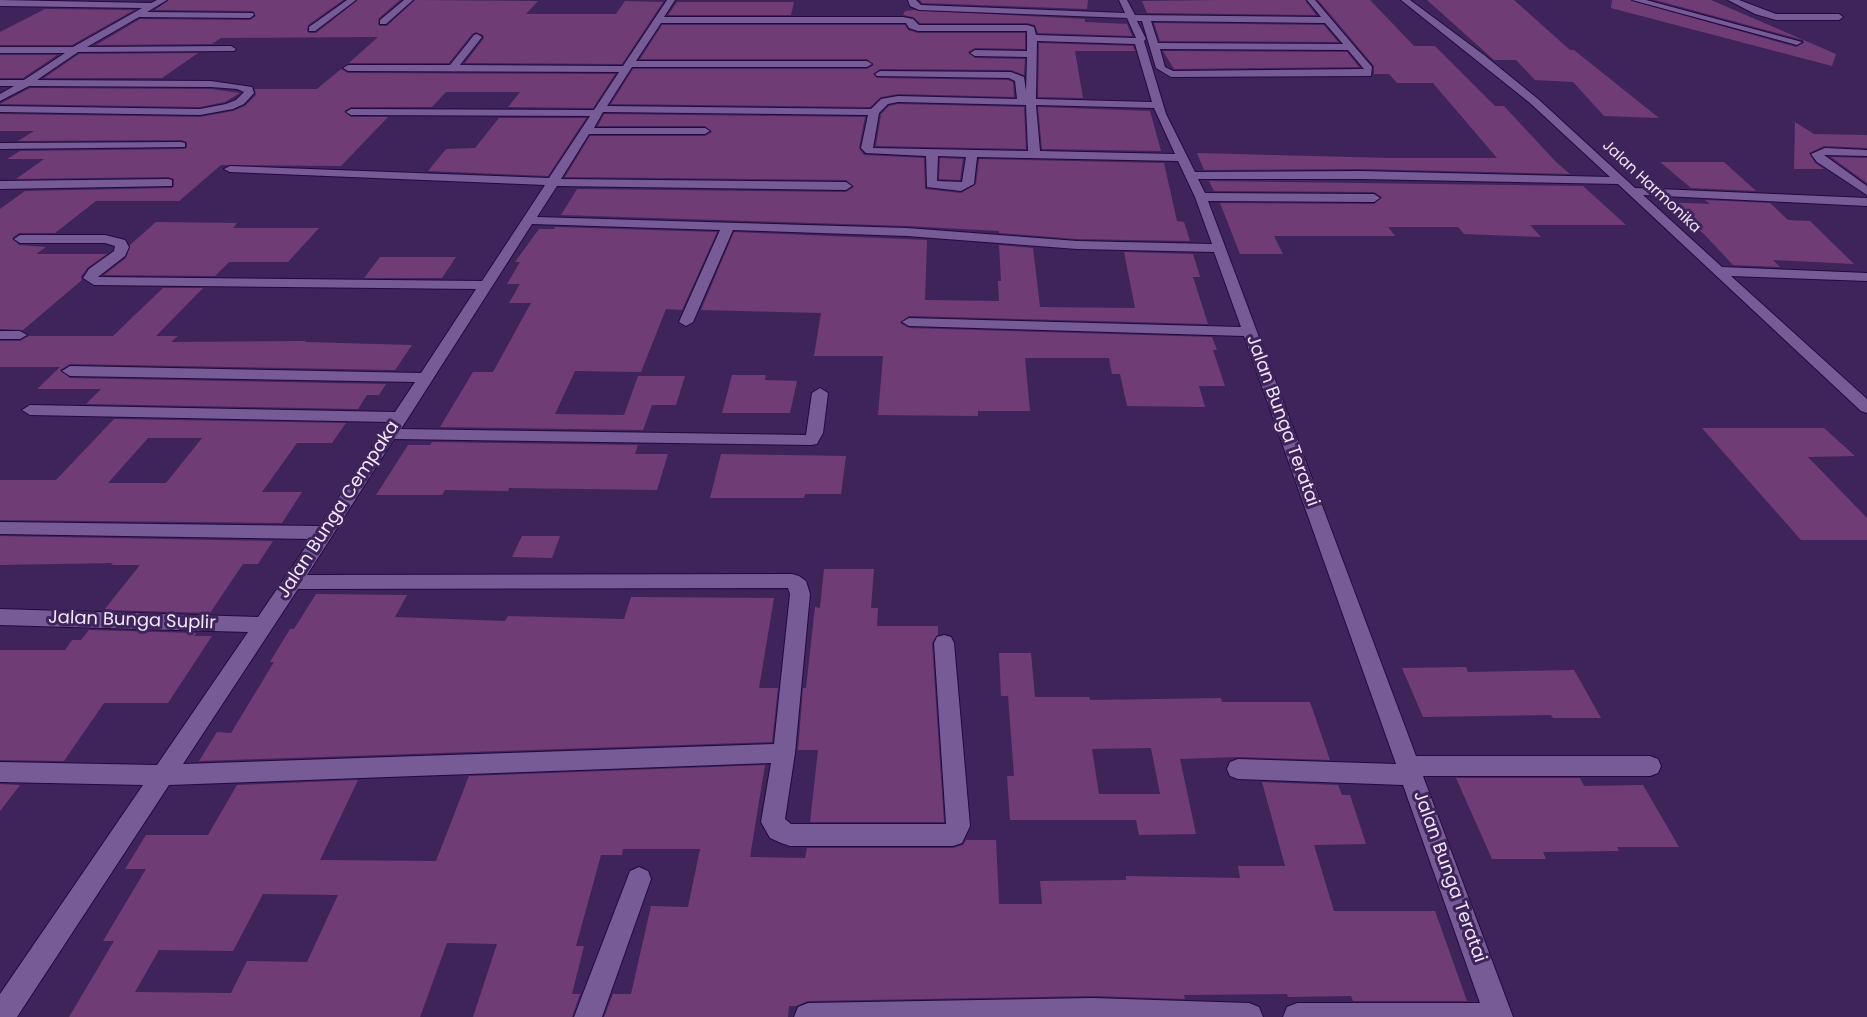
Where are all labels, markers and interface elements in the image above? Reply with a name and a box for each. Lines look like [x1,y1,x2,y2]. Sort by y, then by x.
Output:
street label: Jalan Harmonika [1598,137,1704,237]
street label: Jalan Bunga Teratai [1241,332,1323,510]
street label: Jalan Bunga Cempaka [274,417,404,603]
street label: Jalan Bunga Suplir [48,607,216,635]
street label: Jalan Bunga Teratai [1408,788,1490,966]

